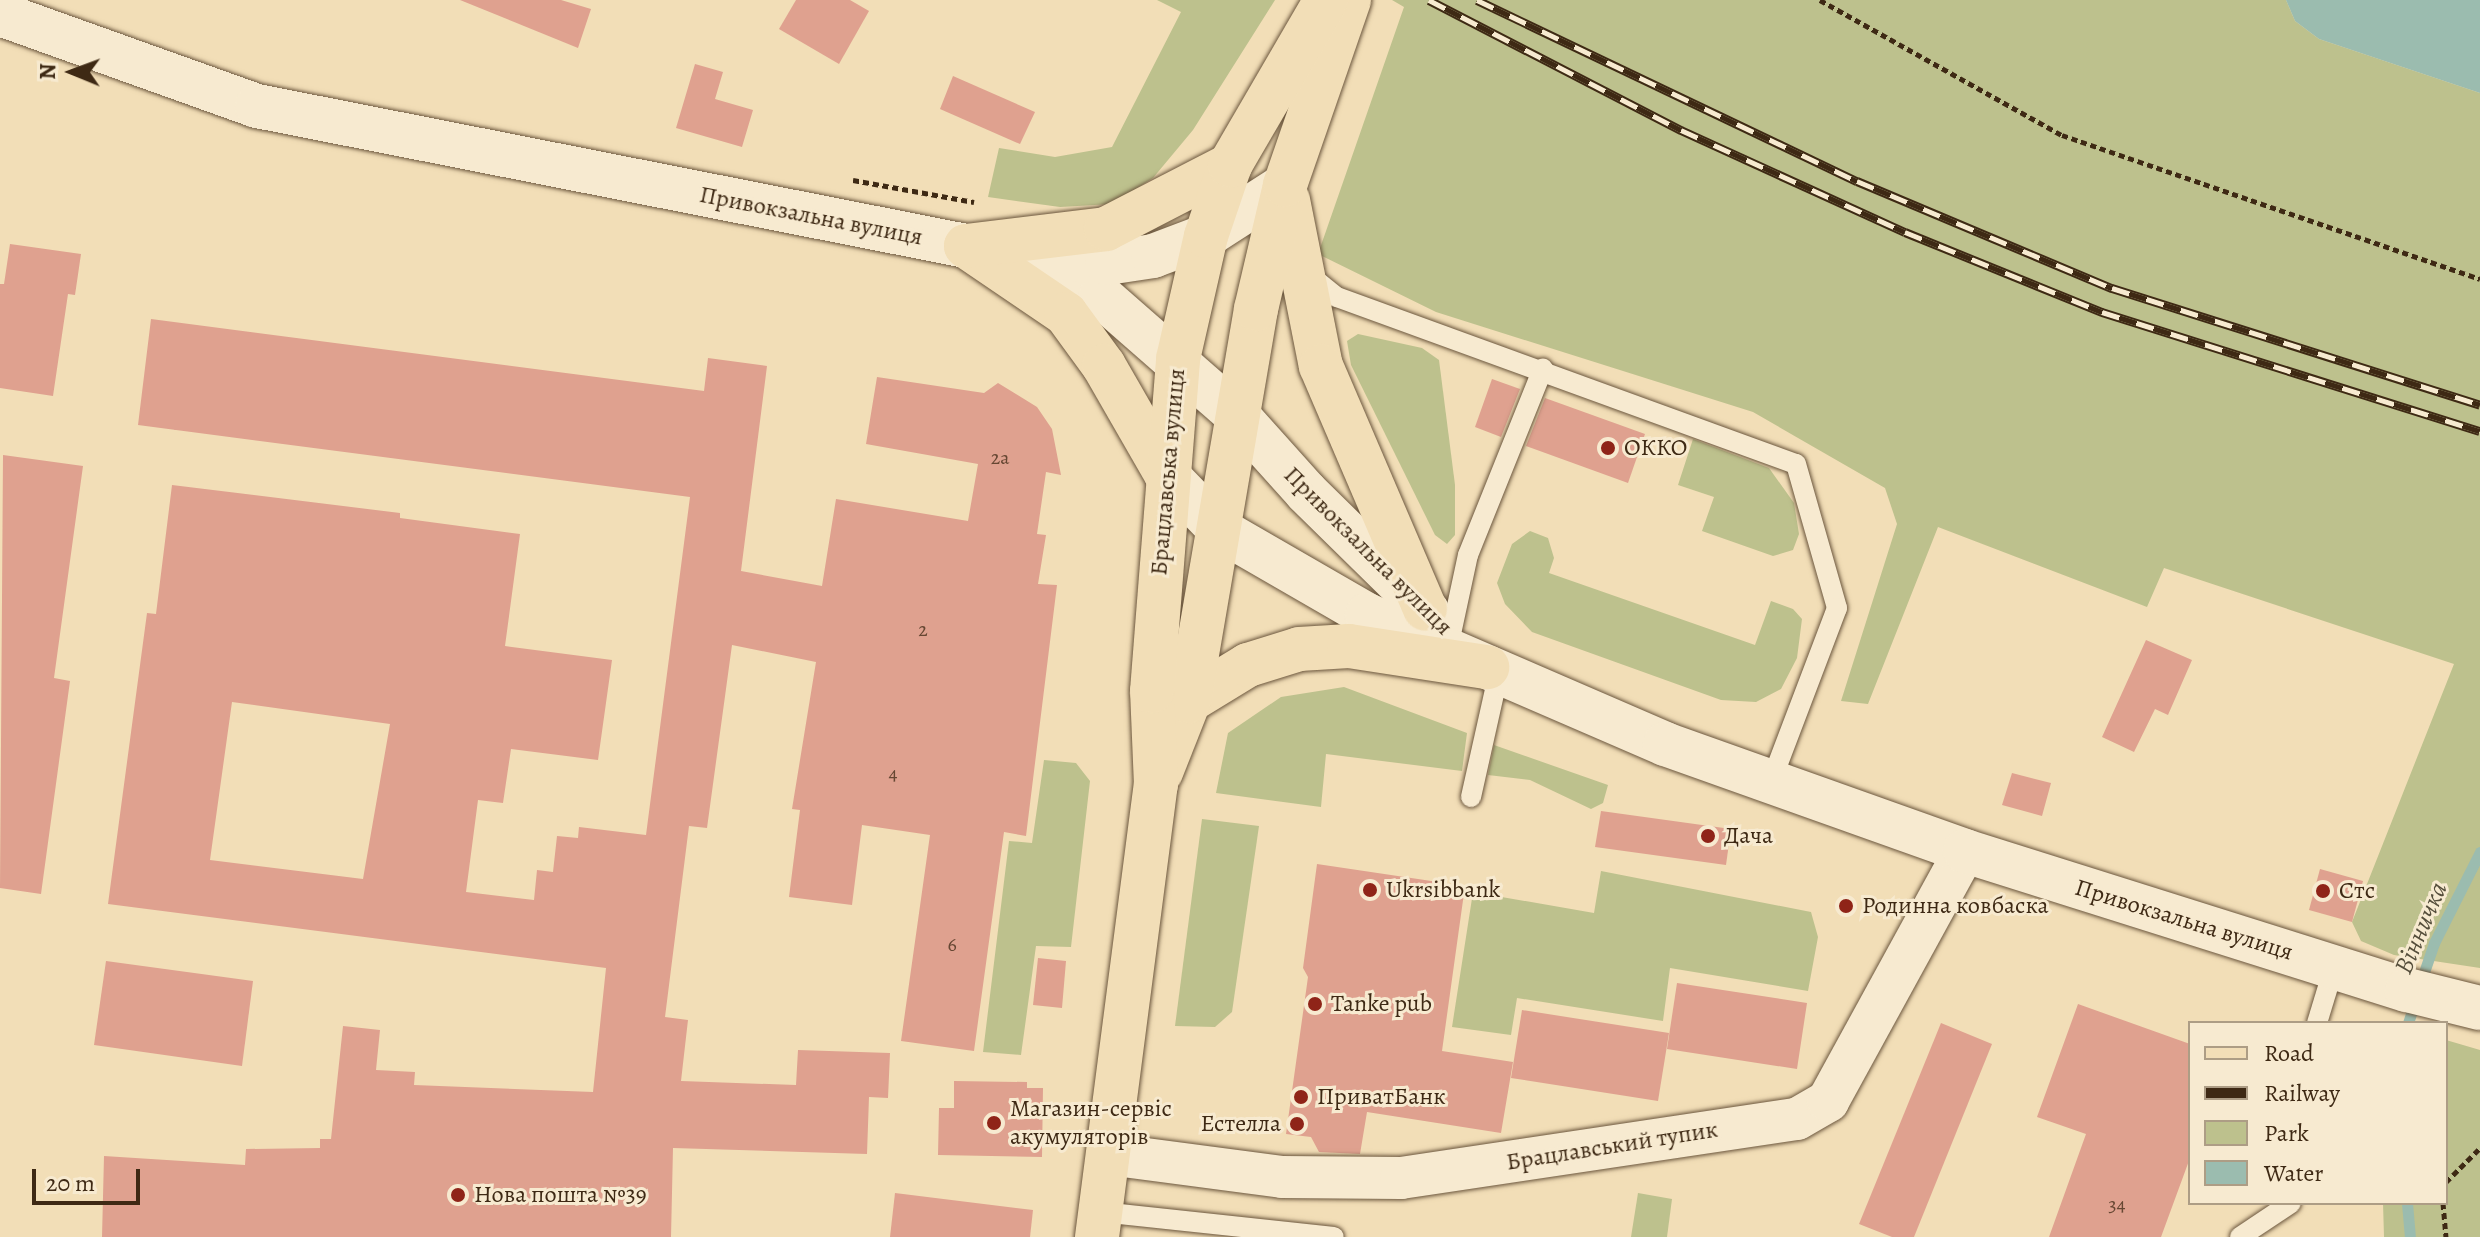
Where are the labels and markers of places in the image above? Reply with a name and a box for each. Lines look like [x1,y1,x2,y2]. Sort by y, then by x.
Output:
place label: ОККО [1624,434,1687,462]
marker: ОККО [1599,439,1617,457]
place label: Дача [1724,822,1773,850]
marker: Дача [1699,827,1717,845]
place label: Ukrsibbank [1386,876,1501,904]
place label: Стс [2339,877,2375,905]
marker: Ukrsibbank [1361,881,1379,899]
marker: Стс [2314,882,2332,900]
place label: Родинна ковбаска [1862,892,2049,920]
marker: Родинна ковбаска [1837,897,1855,915]
place label: Tanke pub [1331,990,1432,1018]
marker: Tanke pub [1306,995,1324,1013]
place label: ПриватБанк [1317,1083,1446,1111]
marker: ПриватБанк [1292,1088,1310,1106]
place label: Магазин-сервіс акумуляторів [1010,1095,1172,1151]
place label: Естелла [1201,1110,1281,1138]
marker: Магазин-сервіс акумуляторів [985,1114,1003,1132]
marker: Естелла [1288,1115,1306,1133]
place label: Нова пошта №39 [474,1181,647,1209]
marker: Нова пошта №39 [449,1186,467,1204]

